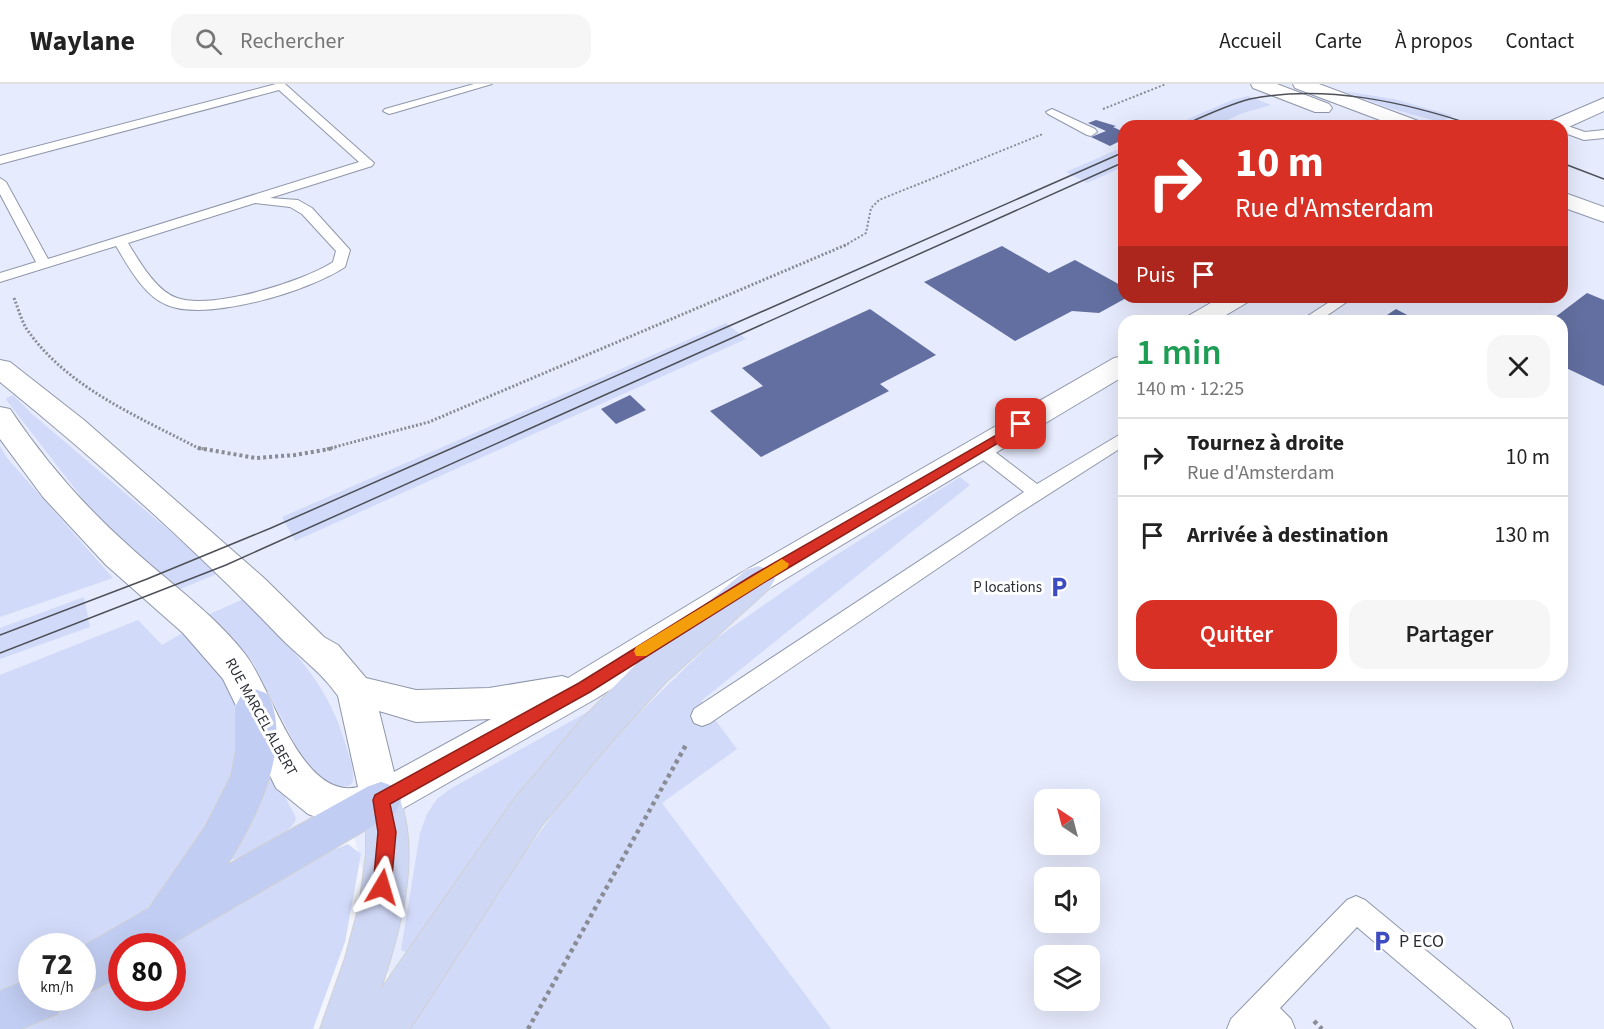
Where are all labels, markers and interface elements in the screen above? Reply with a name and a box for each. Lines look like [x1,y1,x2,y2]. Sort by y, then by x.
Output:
search box [171,14,591,68]
text: Waylane [30,21,135,61]
icon: search [192,25,225,58]
text: Rechercher [240,25,344,57]
text: Accueil [1219,26,1282,56]
text: Carte [1315,26,1362,56]
text: À propos [1395,26,1472,56]
text: Contact [1505,26,1574,56]
text: 10 m [1235,133,1324,193]
icon: right [1136,144,1214,222]
text: Rue d'Amsterdam [1235,189,1434,228]
icon: arrive [1187,258,1220,291]
text: Puis [1136,259,1175,291]
text: 1 min [1136,327,1222,378]
button: close [1487,335,1550,398]
text: 140 m · 12:25 [1136,375,1244,403]
pin [995,398,1046,449]
icon: arrive [1004,407,1037,440]
text: Tournez à droite [1187,427,1344,459]
icon: right [1136,441,1169,474]
text: 10 m [1505,441,1550,473]
text: Rue d'Amsterdam [1187,459,1335,487]
icon: arrive [1136,519,1169,552]
text: Arrivée à destination [1187,519,1389,551]
text: 130 m [1495,519,1550,551]
parking icon: P locations [1047,575,1071,599]
place label: P locations [973,577,1042,598]
button: Quitter [1136,600,1337,669]
button: Partager [1349,600,1550,669]
street label: RUE MARCEL ALBERT [220,654,302,780]
north arrow [1034,789,1100,855]
map controls [1034,789,1100,1011]
position arrow [350,855,414,919]
button: sound [1034,867,1100,933]
parking icon: P ECO [1370,929,1394,953]
place label: P ECO [1399,929,1444,954]
speed limit sign: 80 [108,933,186,1011]
text: 72 [41,943,73,986]
button: layers [1034,945,1100,1011]
text: km/h [40,977,74,998]

